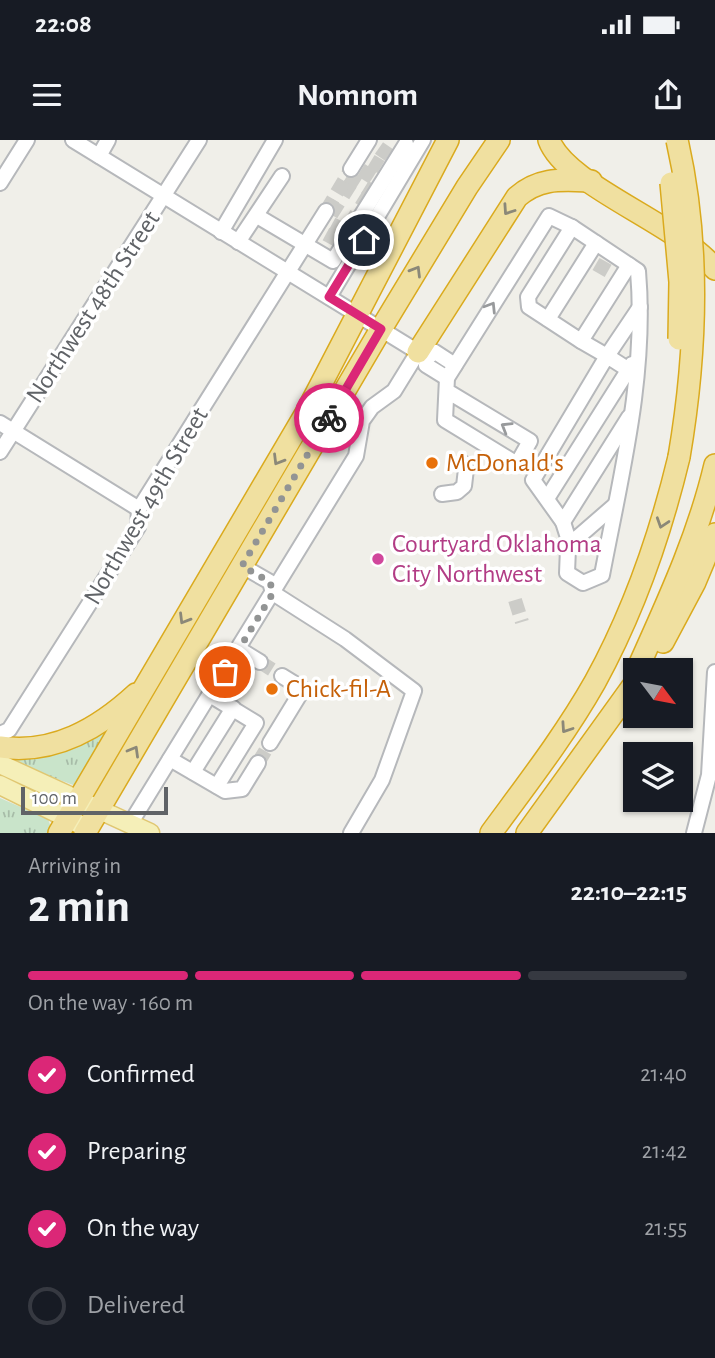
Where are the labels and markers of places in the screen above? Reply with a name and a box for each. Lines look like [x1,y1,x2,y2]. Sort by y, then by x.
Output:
pin [334,210,394,270]
place label: McDonald's [446,450,564,476]
marker: McDonald's [424,455,440,471]
place label: Courtyard Oklahoma City Northwest [392,531,602,587]
marker: Courtyard Oklahoma City Northwest [370,551,386,567]
pin [195,642,255,702]
place label: Chick-fil-A [286,676,391,702]
marker: Chick-fil-A [264,681,280,697]

